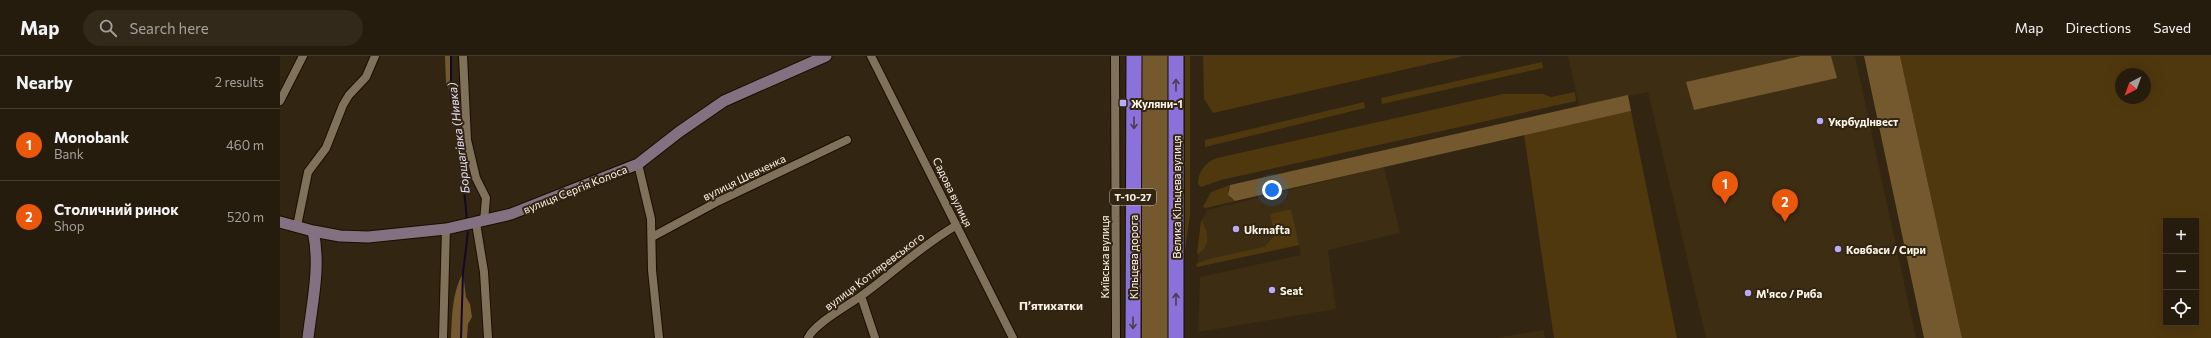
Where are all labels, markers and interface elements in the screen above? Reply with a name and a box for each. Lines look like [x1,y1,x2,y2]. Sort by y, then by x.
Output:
search box [83,10,363,46]
text: Map [20,16,59,39]
icon: search [97,17,119,39]
text: Search here [129,19,209,37]
text: Map [2015,19,2044,36]
text: Directions [2066,19,2131,36]
text: Saved [2153,19,2191,36]
north arrow [2115,68,2151,104]
text: Nearby [16,72,73,93]
text: 2 results [215,74,264,90]
one-way arrow [1172,79,1180,92]
water label: Борщагівка (Нивка) [444,81,472,194]
place label: Жуляни-1 [1131,97,1183,110]
marker: Жуляни-1 [1118,98,1128,108]
place label: Укрбудінвест [1828,115,1899,128]
one-way arrow [1130,116,1138,129]
marker: Укрбудінвест [1815,116,1825,126]
text: Monobank [54,128,129,146]
street label: Велика Кільцева вулиця [1170,135,1183,259]
text: 1 [26,137,32,153]
text: 460 m [226,137,264,153]
text: Bank [54,146,84,162]
street label: вулиця Шевченка [700,151,788,203]
street label: Садова вулиця [931,155,975,229]
street label: вулиця Сергія Колоса [521,162,629,216]
pin: 1 [1712,171,1738,204]
your location [1262,180,1282,200]
road number: Т-10-27 [1110,189,1156,205]
pin: 2 [1772,189,1798,222]
text: Столичний ринок [54,200,179,218]
text: 2 [25,209,33,225]
text: 520 m [227,209,264,225]
street label: Київська вулиця [1098,215,1111,299]
street label: Кільцева дорога [1127,215,1140,299]
text: Shop [54,218,85,234]
map controls [2163,218,2199,326]
button: + [2163,218,2199,254]
place label: Ukrnafta [1244,223,1290,236]
marker: Ukrnafta [1231,224,1241,234]
street label: вулиця Котляревського [822,229,927,313]
place label: Ковбаси / Сири [1846,243,1926,256]
marker: Ковбаси / Сири [1833,244,1843,254]
button: − [2163,254,2199,290]
place label: Seat [1280,284,1303,297]
marker: Seat [1267,285,1277,295]
place label: М'ясо / Риба [1756,287,1822,300]
marker: М'ясо / Риба [1743,288,1753,298]
button: locate [2163,290,2199,326]
one-way arrow [1172,293,1180,306]
district label: Пʼятихатки [1019,298,1083,312]
one-way arrow [1129,316,1137,329]

